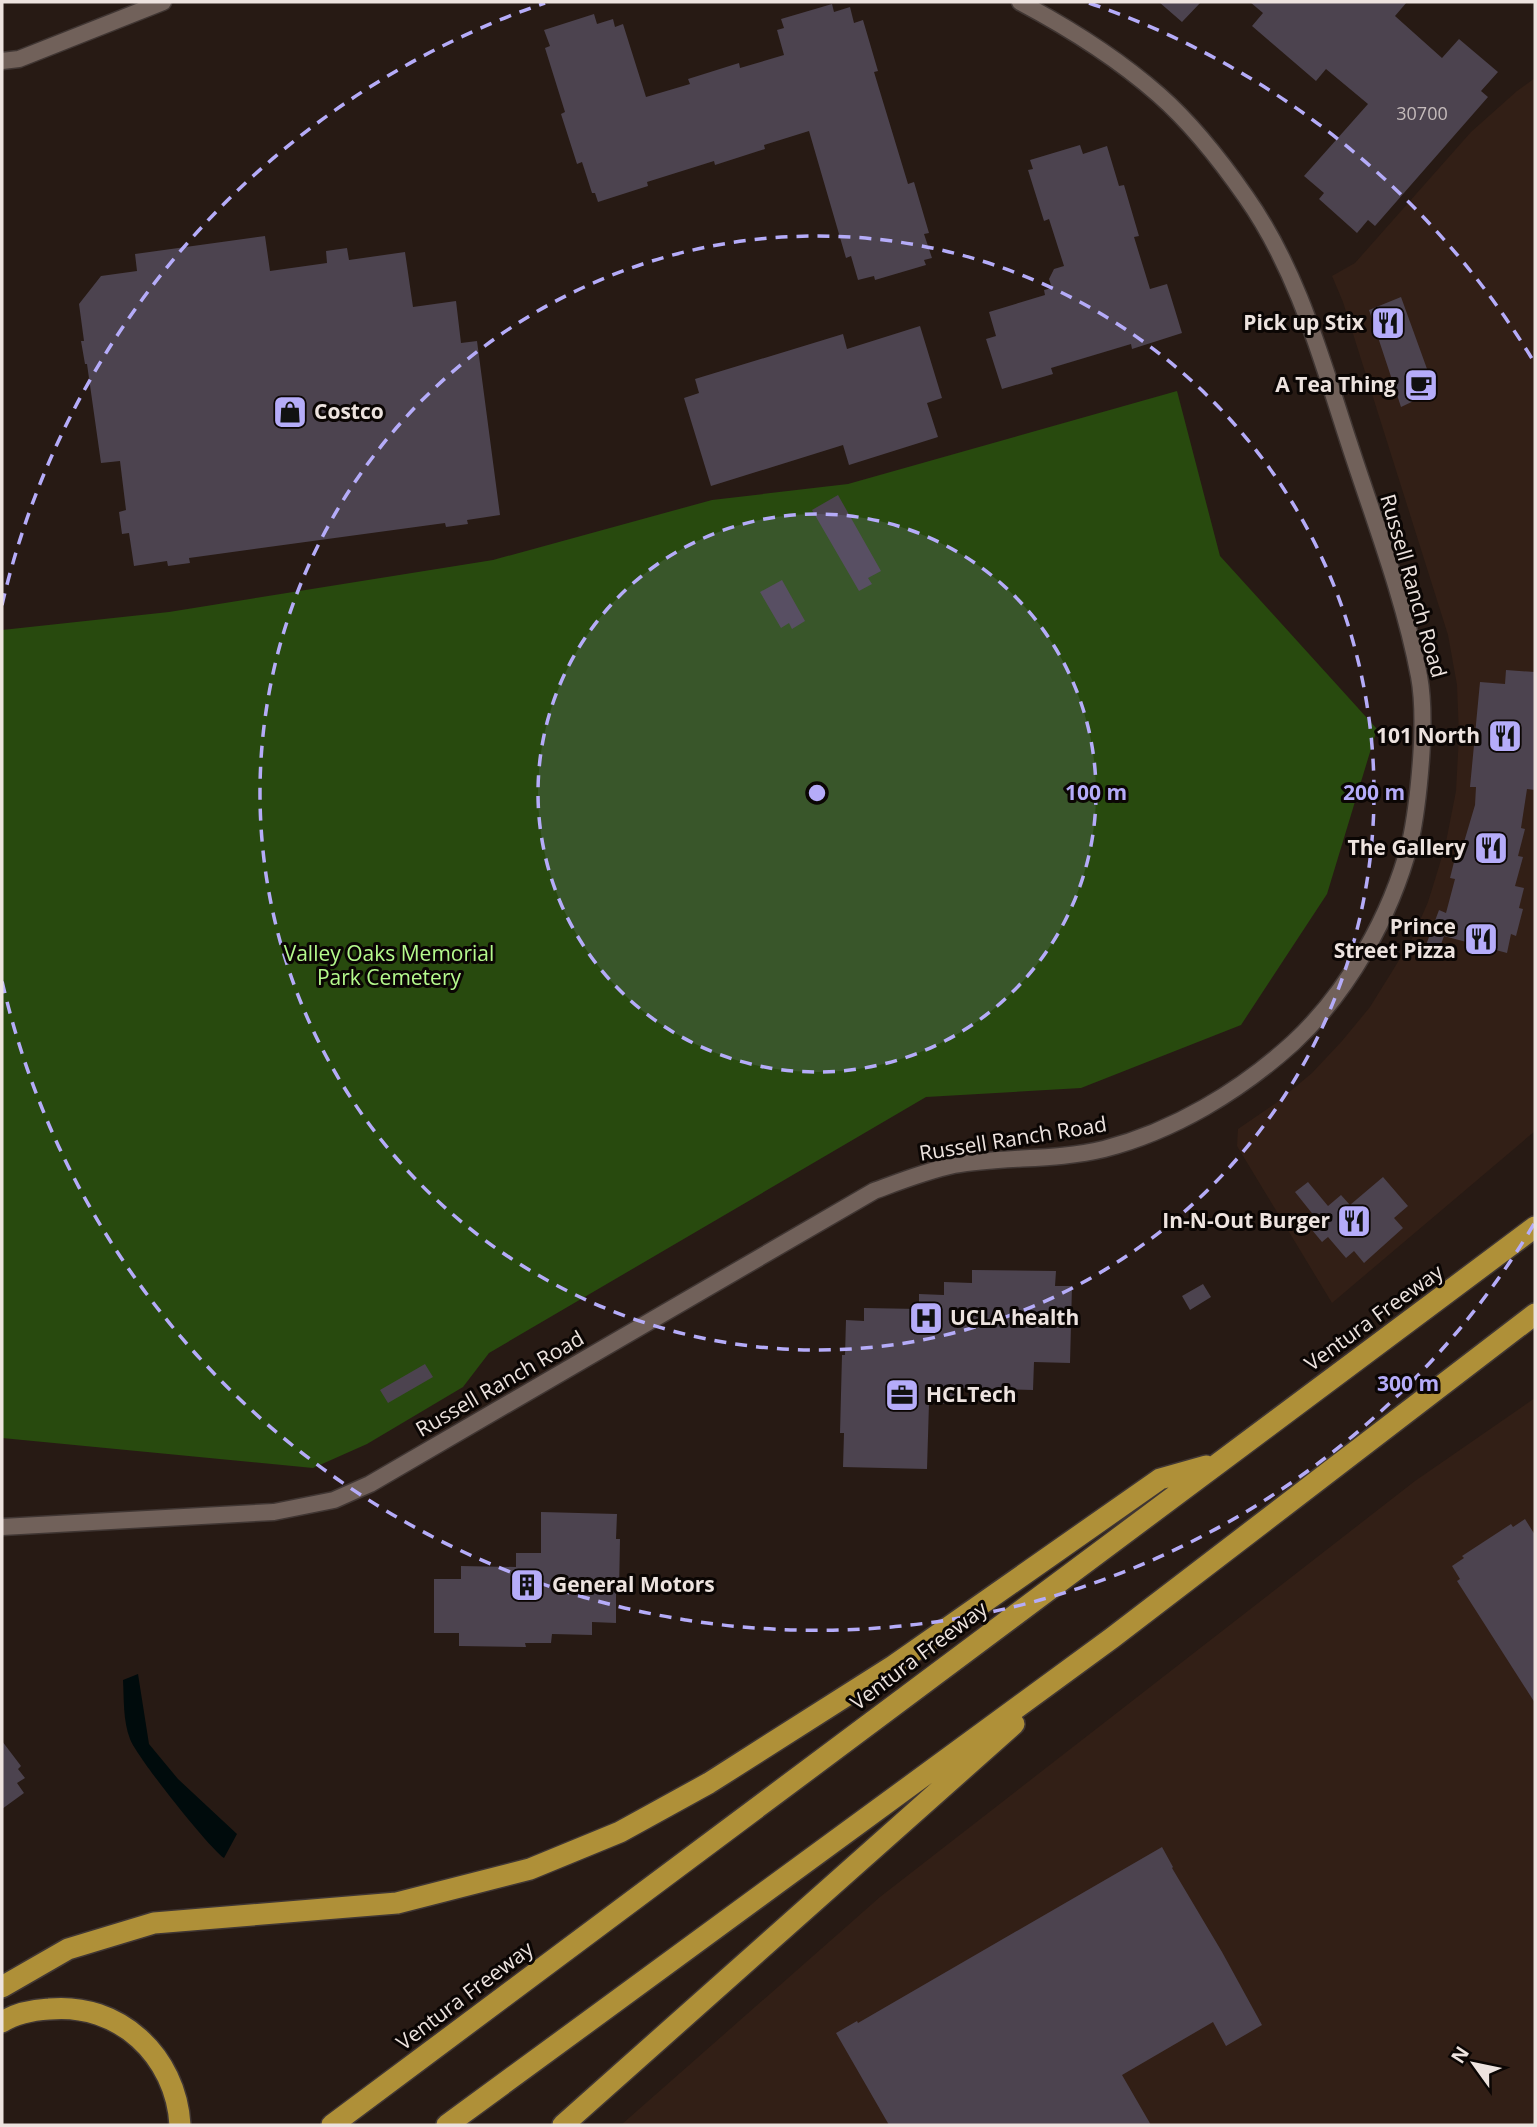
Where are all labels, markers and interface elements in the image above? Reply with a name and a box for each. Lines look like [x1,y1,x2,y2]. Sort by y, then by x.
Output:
house number: 30700 [1396,101,1448,125]
restaurant icon: Pick up Stix [1369,304,1407,342]
place label: Pick up Stix [1243,308,1365,336]
cafe icon: A Tea Thing [1402,366,1440,404]
place label: A Tea Thing [1275,370,1396,398]
shop icon: Costco [271,393,309,431]
place label: Costco [314,397,384,425]
street label: Russell Ranch Road [1374,491,1454,681]
restaurant icon: 101 North [1486,717,1524,755]
place label: 101 North [1376,721,1480,749]
text: 100 m [1065,778,1127,806]
text: 200 m [1343,778,1405,806]
centre of rings [805,781,829,805]
restaurant icon: The Gallery [1472,829,1510,867]
place label: The Gallery [1348,833,1466,861]
place label: Prince Street Pizza [1334,912,1456,964]
restaurant icon: Prince Street Pizza [1462,920,1500,958]
park label: Valley Oaks Memorial Park Cemetery [284,939,494,991]
street label: Russell Ranch Road [917,1109,1109,1167]
restaurant icon: In-N-Out Burger [1335,1202,1373,1240]
place label: In-N-Out Burger [1162,1206,1330,1234]
street label: Ventura Freeway [1299,1257,1449,1377]
hospital icon: UCLA health [907,1299,945,1337]
place label: UCLA health [950,1303,1079,1331]
street label: Russell Ranch Road [410,1324,589,1443]
text: 300 m [1377,1369,1439,1397]
office icon: HCLTech [883,1376,921,1414]
place label: HCLTech [926,1380,1016,1408]
building icon: General Motors [508,1566,546,1604]
place label: General Motors [552,1570,715,1598]
street label: Ventura Freeway [844,1594,993,1716]
street label: Ventura Freeway [390,1934,539,2056]
north arrow [1439,2029,1509,2099]
text: N [1445,2041,1475,2068]

